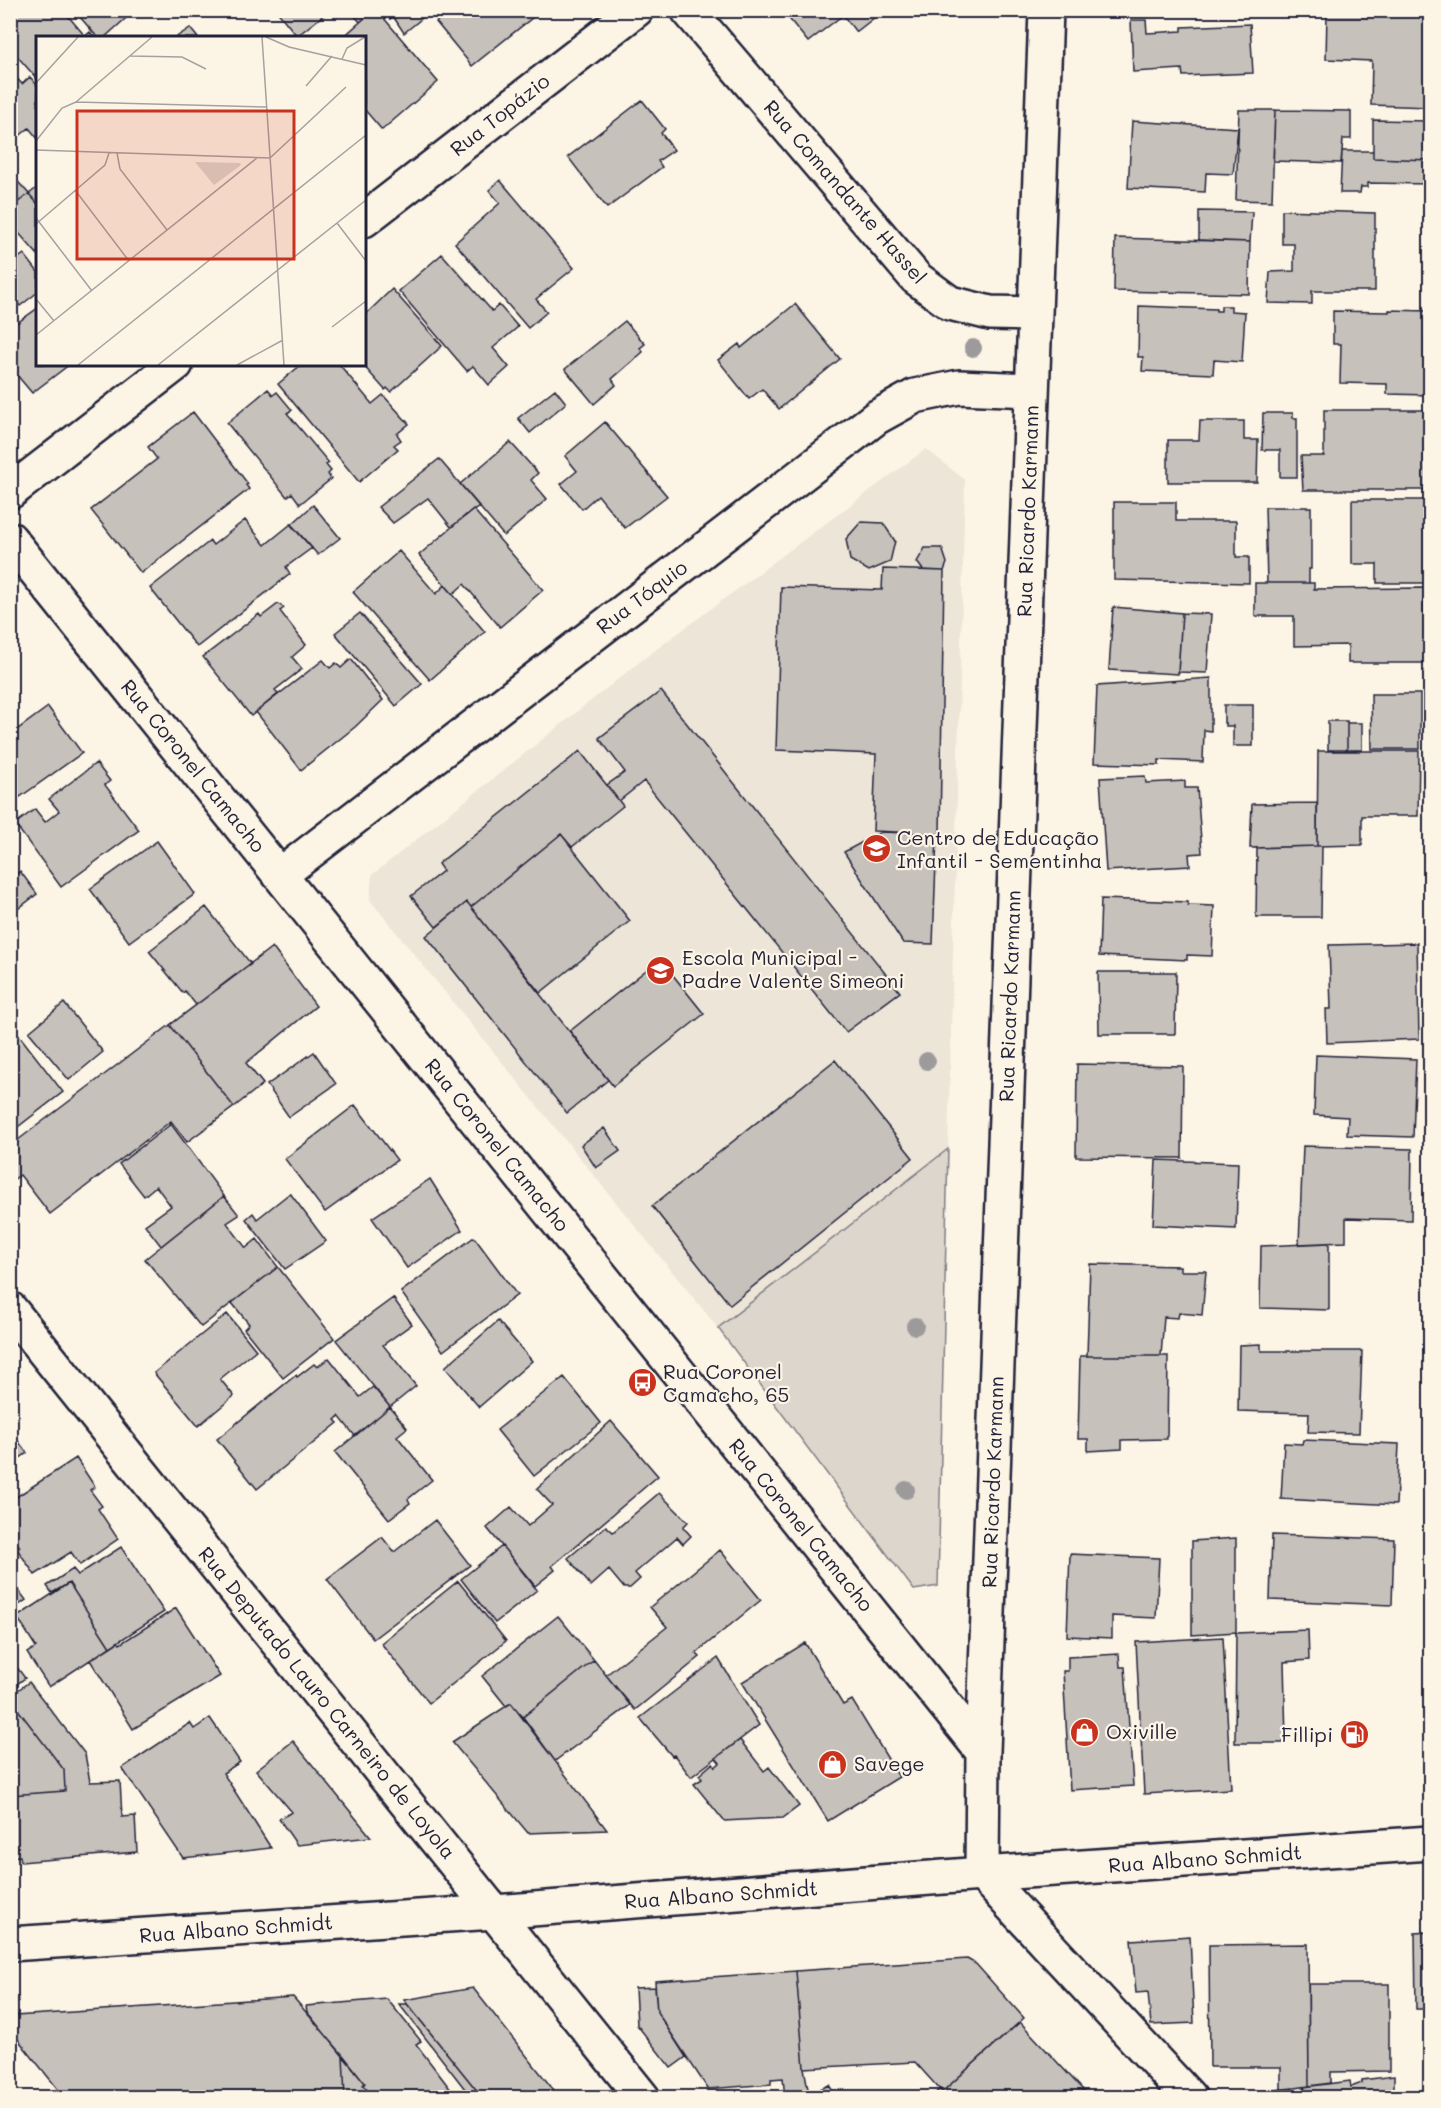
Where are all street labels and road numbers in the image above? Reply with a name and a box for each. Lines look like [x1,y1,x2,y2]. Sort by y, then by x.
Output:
street label: Rua Topázio [444,67,555,161]
street label: Rua Comandante Hassel [759,94,933,289]
street label: Rua Ricardo Karmann [1010,405,1044,617]
street label: Rua Tóquio [591,553,692,639]
street label: Rua Coronel Camacho [116,673,272,857]
street label: Rua Ricardo Karmann [992,890,1026,1102]
street label: Rua Coronel Camacho [420,1052,576,1236]
street label: Rua Ricardo Karmann [975,1376,1009,1588]
street label: Rua Coronel Camacho [724,1432,880,1616]
street label: Rua Deputado Lauro Carneiro de Loyola [193,1541,462,1864]
street label: Rua Albano Schmidt [1107,1838,1303,1878]
street label: Rua Albano Schmidt [623,1874,819,1914]
street label: Rua Albano Schmidt [138,1908,334,1948]

